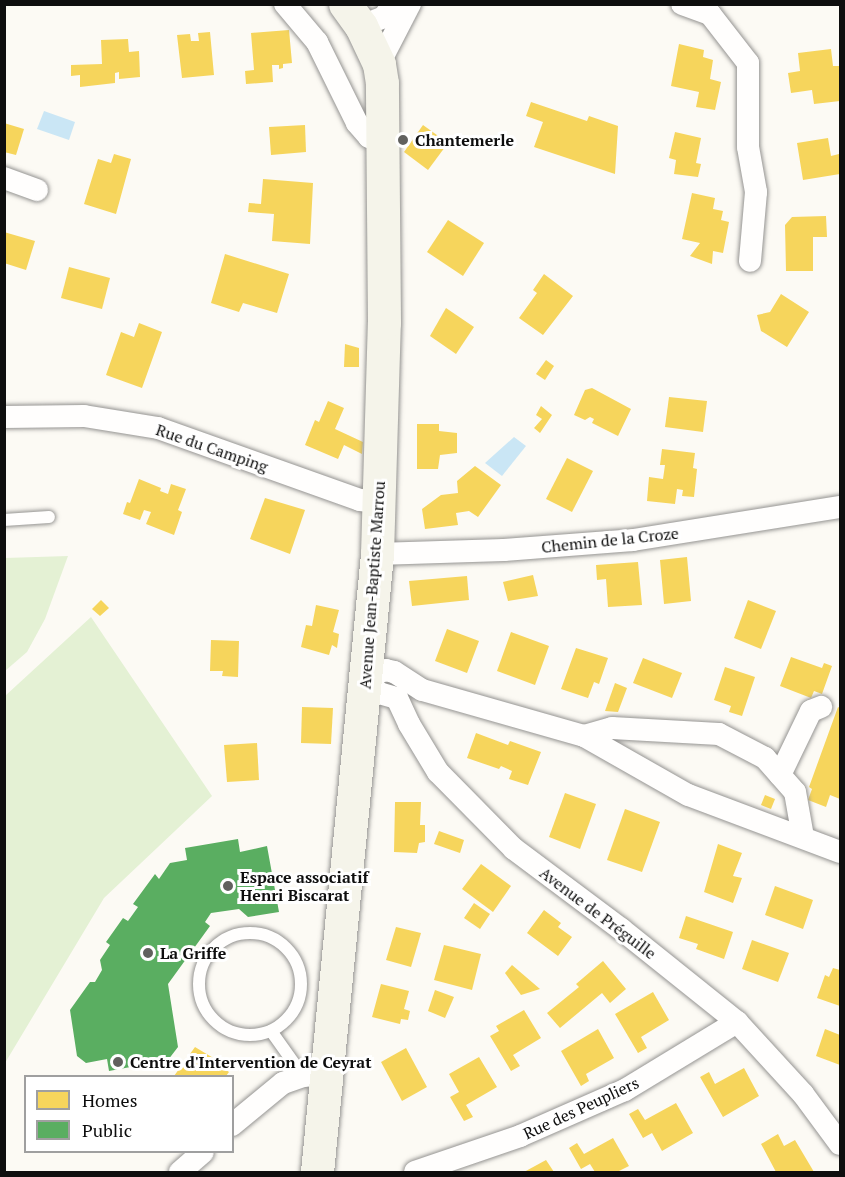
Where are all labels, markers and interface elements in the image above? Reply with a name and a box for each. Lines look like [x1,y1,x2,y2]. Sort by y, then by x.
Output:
place label: Chantemerle [415,130,514,150]
marker: Chantemerle [396,133,410,147]
street label: Rue du Camping [153,420,271,476]
street label: Avenue Jean-Baptiste Marrou [355,480,389,690]
street label: Chemin de la Croze [540,523,680,557]
street label: Avenue de Préguille [536,863,660,963]
place label: Espace associatif Henri Biscarat [240,867,368,905]
marker: Espace associatif Henri Biscarat [221,879,235,893]
place label: La Griffe [160,943,226,963]
marker: La Griffe [141,946,155,960]
place label: Centre d'Intervention de Ceyrat [130,1052,372,1072]
marker: Centre d'Intervention de Ceyrat [111,1055,125,1069]
street label: Rue des Peupliers [520,1073,642,1143]
legend [24,1075,234,1153]
text: Homes [82,1088,137,1112]
text: Public [82,1118,132,1142]

